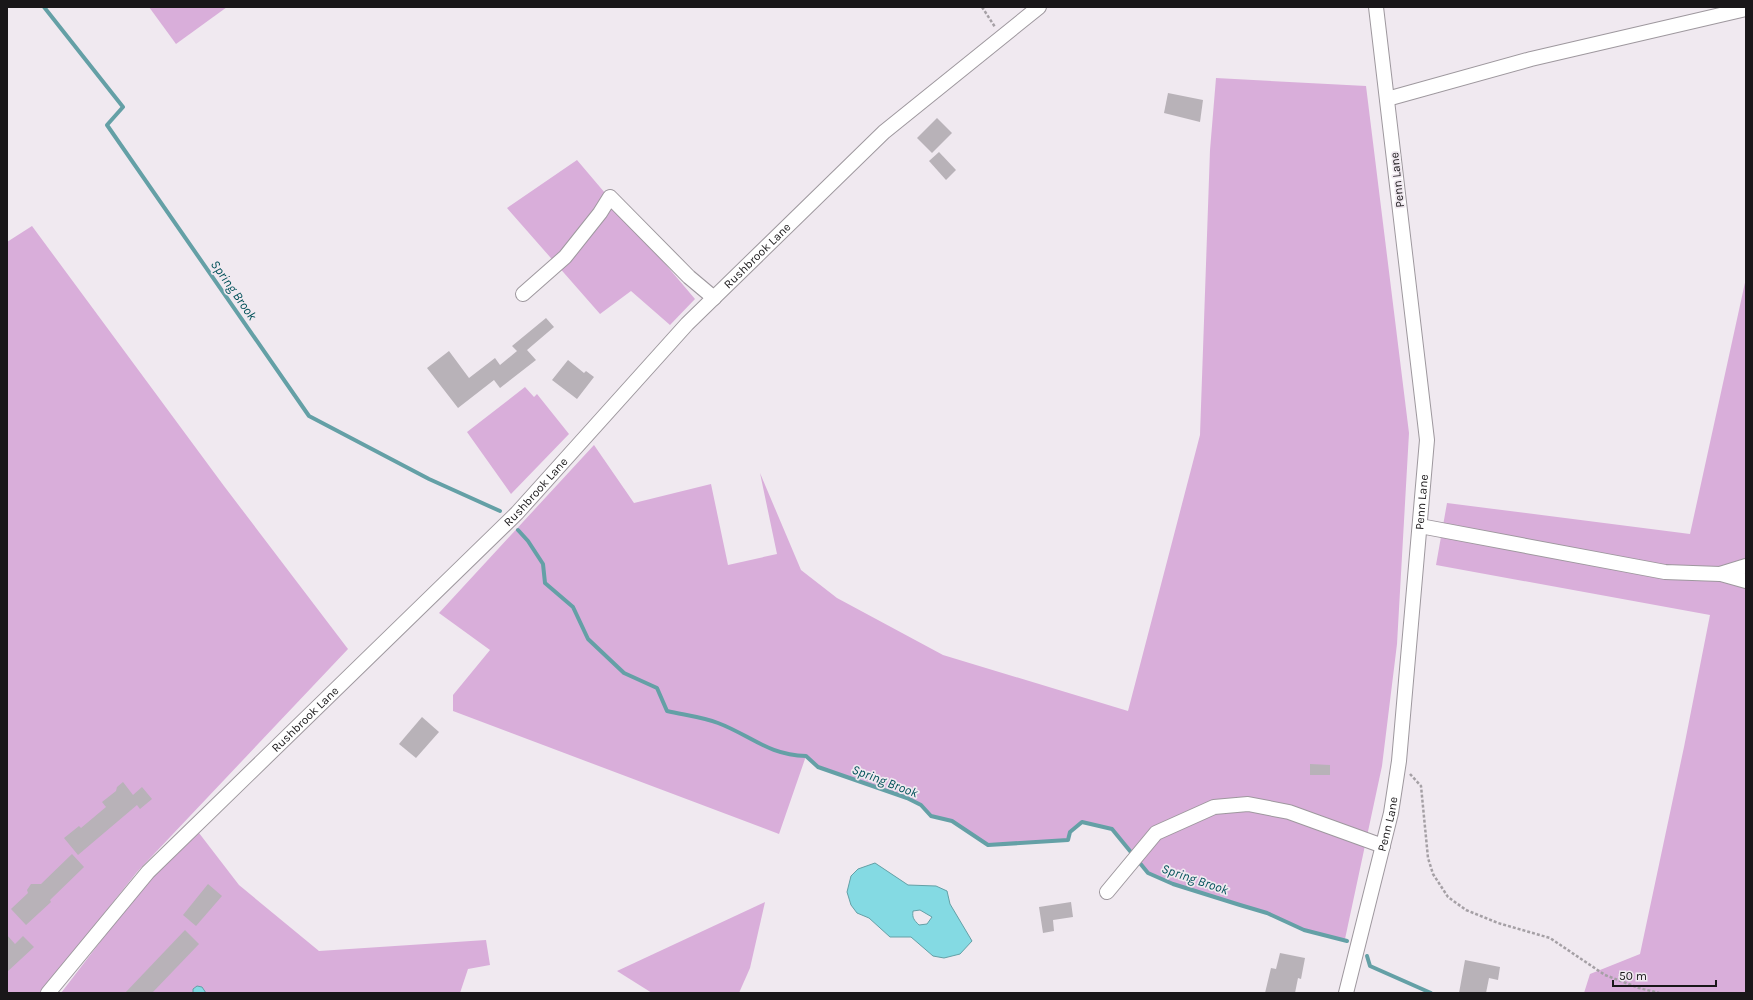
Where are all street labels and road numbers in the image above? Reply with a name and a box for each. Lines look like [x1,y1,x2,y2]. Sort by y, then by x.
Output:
street label: Penn Lane [1387,152,1407,208]
street label: Rushbrook Lane [721,220,794,291]
street label: Rushbrook Lane [501,455,571,529]
street label: Penn Lane [1412,474,1431,531]
street label: Rushbrook Lane [269,684,341,755]
street label: Penn Lane [1375,796,1400,853]

